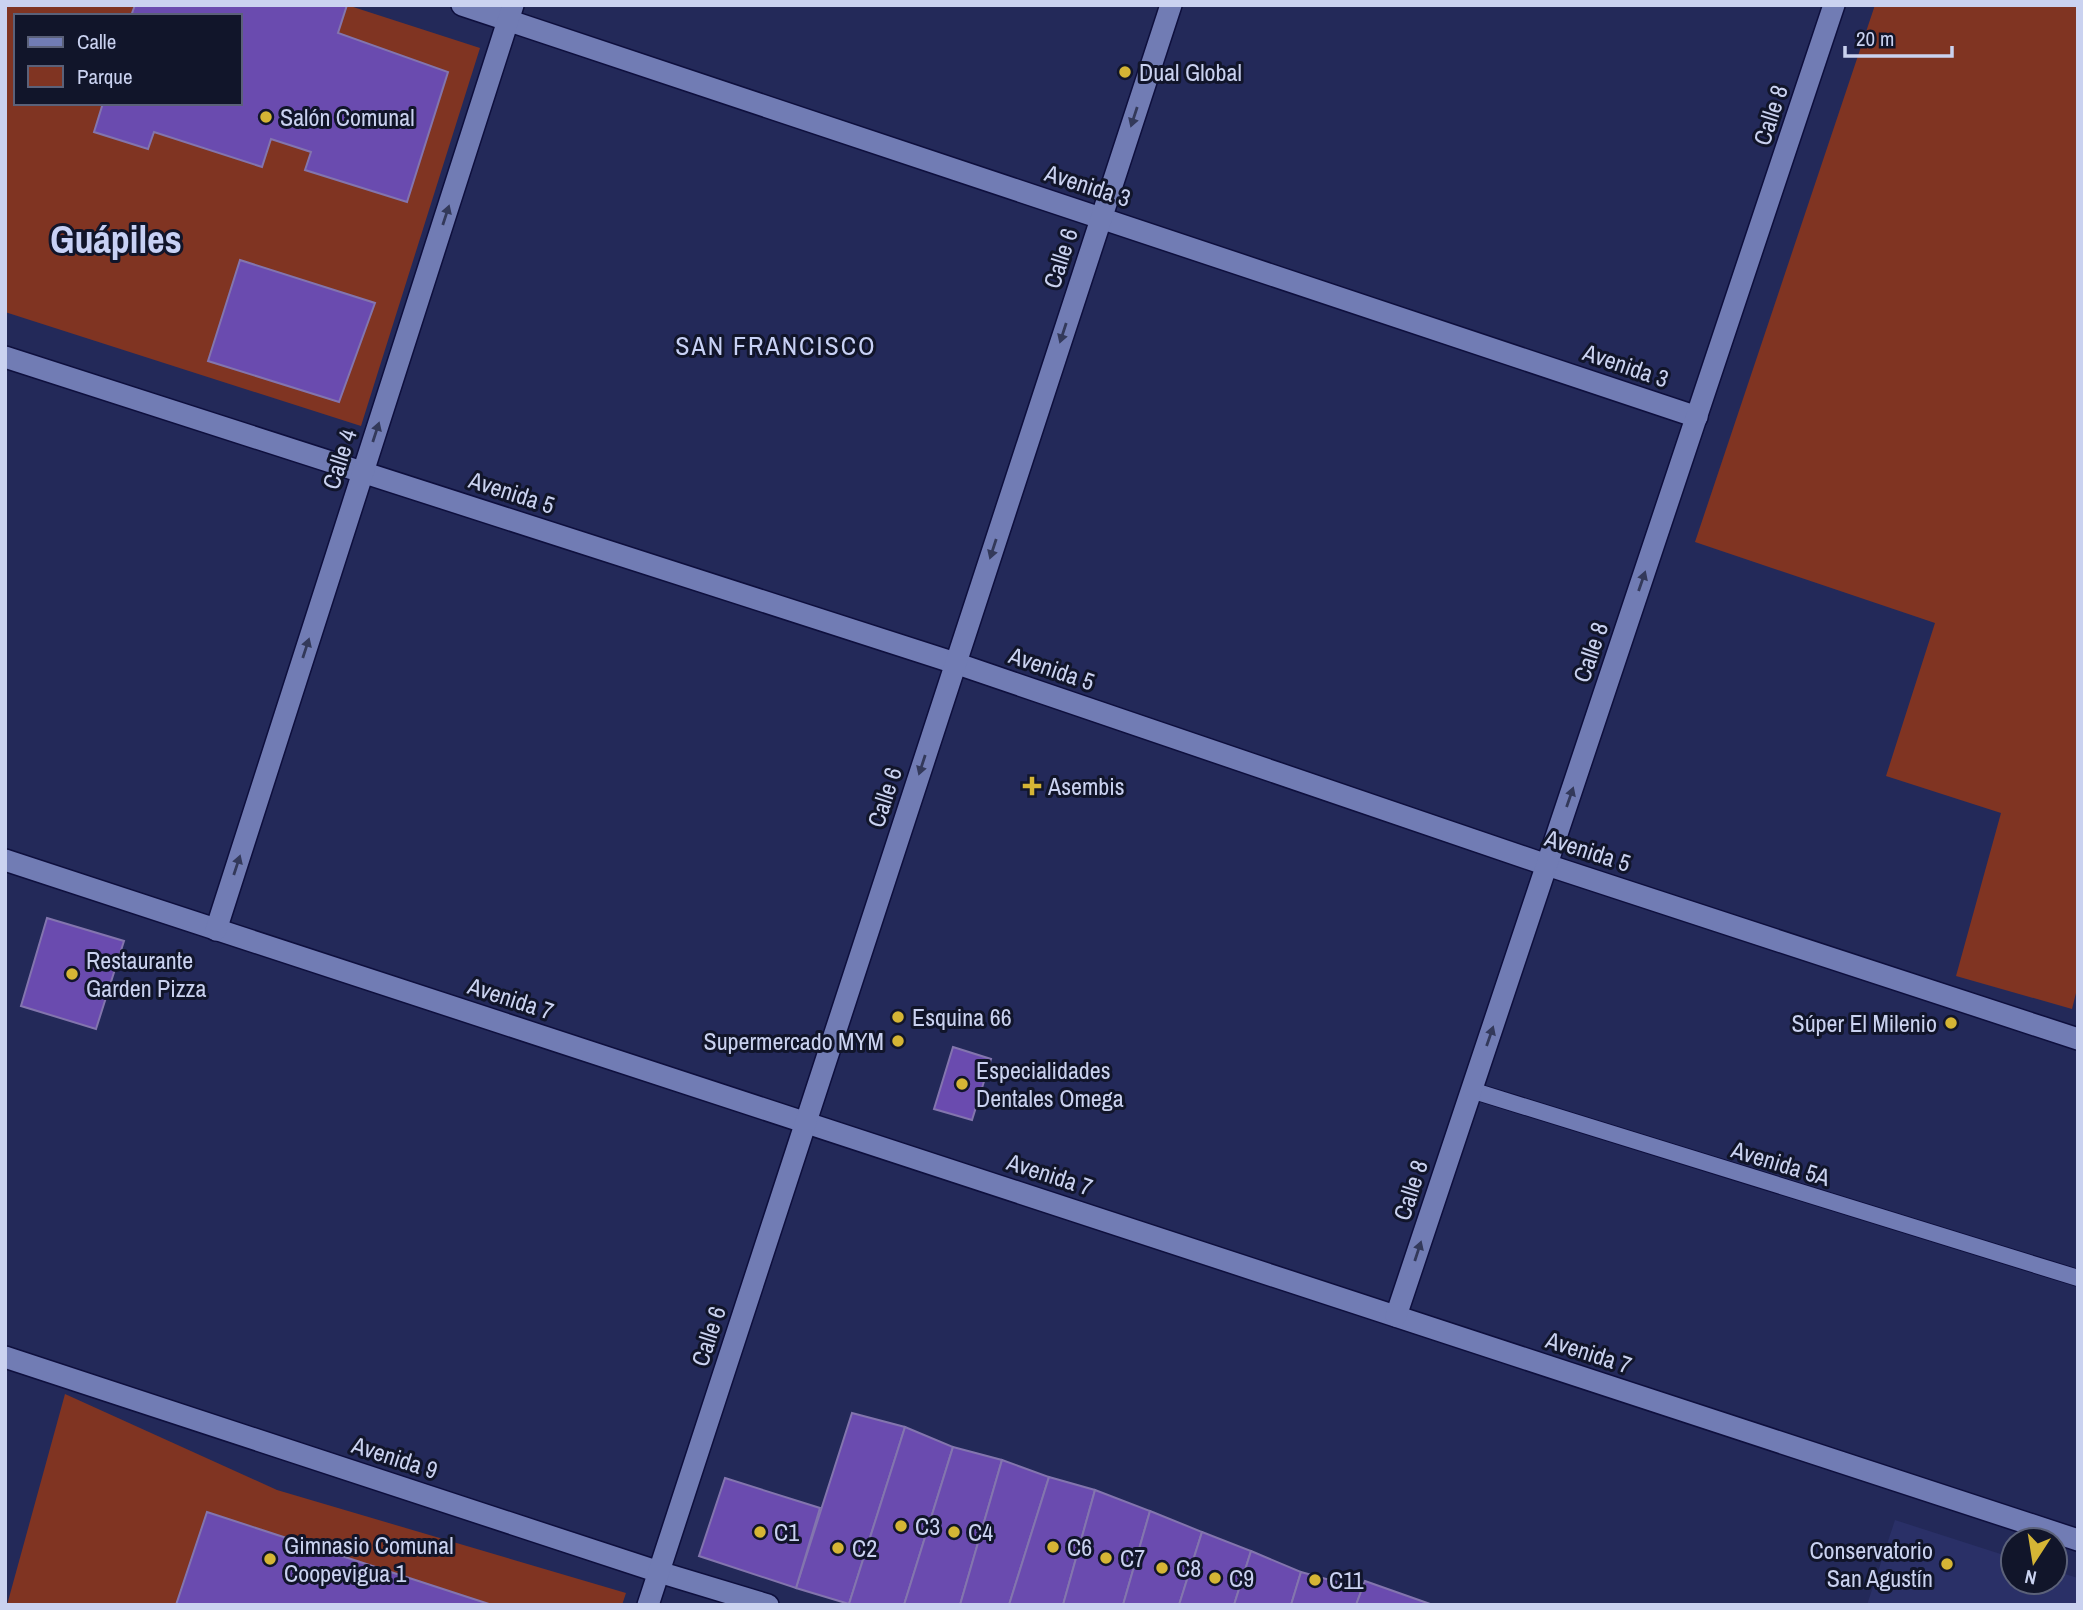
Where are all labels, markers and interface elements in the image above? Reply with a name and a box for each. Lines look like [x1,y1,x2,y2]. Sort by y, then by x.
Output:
legend [14,14,242,105]
scale bar [1845,14,1952,58]
text: 20 m [1856,24,1894,53]
text: Calle [77,27,116,56]
place label: Dual Global [1139,56,1242,88]
text: Parque [77,62,133,91]
marker: Dual Global [1117,64,1133,80]
street label: Calle 8 [1745,81,1795,149]
place label: Salón Comunal [280,101,415,133]
one-way arrow [1128,106,1139,127]
marker: Salón Comunal [258,109,274,125]
street label: Avenida 3 [1040,156,1135,214]
one-way arrow [441,204,451,225]
district label: Guápiles [50,214,182,265]
street label: Calle 6 [1035,224,1085,292]
one-way arrow [1058,323,1068,344]
district label: SAN FRANCISCO [675,328,877,363]
street label: Avenida 3 [1578,335,1673,395]
one-way arrow [371,421,382,442]
street label: Calle 4 [314,425,364,493]
street label: Avenida 5 [464,463,559,521]
one-way arrow [987,539,997,560]
one-way arrow [1637,570,1648,591]
street label: Calle 8 [1565,618,1615,686]
one-way arrow [301,637,312,658]
street label: Avenida 5 [1004,638,1099,698]
one-way arrow [916,755,927,776]
street label: Calle 6 [859,763,909,831]
place label: Asembis [1047,770,1125,802]
marker: Asembis [1022,776,1042,796]
one-way arrow [1565,786,1576,807]
street label: Avenida 5 [1540,821,1635,879]
one-way arrow [232,854,242,875]
place label: Restaurante Garden Pizza [86,944,206,1004]
marker: Restaurante Garden Pizza [64,966,80,982]
street label: Avenida 7 [463,969,558,1027]
place label: Esquina 66 [912,1001,1012,1033]
place label: Súper El Milenio [1792,1007,1937,1039]
marker: Esquina 66 [890,1009,906,1025]
marker: Súper El Milenio [1943,1015,1959,1031]
place label: Supermercado MYM [704,1025,884,1057]
one-way arrow [1485,1025,1495,1046]
marker: Supermercado MYM [890,1033,906,1049]
place label: Especialidades Dentales Omega [976,1054,1124,1114]
marker: Especialidades Dentales Omega [954,1076,970,1092]
street label: Avenida 5A [1727,1133,1835,1193]
street label: Avenida 7 [1002,1145,1097,1203]
street label: Calle 8 [1385,1156,1435,1224]
one-way arrow [1413,1241,1424,1262]
street label: Calle 6 [683,1302,733,1370]
street label: Avenida 7 [1541,1323,1636,1381]
street label: Avenida 9 [347,1428,442,1486]
place label: C3 [915,1510,940,1542]
place label: C1 [774,1516,799,1548]
place label: C4 [968,1516,993,1548]
marker: C3 [893,1518,909,1534]
marker: C1 [752,1524,768,1540]
marker: C4 [946,1524,962,1540]
north arrow [1999,1526,2069,1596]
place label: Gimnasio Comunal Coopevigua 1 [284,1529,454,1589]
place label: C6 [1067,1531,1092,1563]
place label: C2 [852,1532,877,1564]
place label: Conservatorio San Agustín [1809,1534,1933,1594]
marker: C6 [1045,1539,1061,1555]
marker: C2 [830,1540,846,1556]
place label: C7 [1120,1542,1145,1574]
marker: C7 [1098,1550,1114,1566]
marker: Gimnasio Comunal Coopevigua 1 [262,1551,278,1567]
place label: C8 [1176,1552,1201,1584]
marker: Conservatorio San Agustín [1939,1556,1955,1572]
marker: C8 [1154,1560,1170,1576]
place label: C9 [1229,1562,1254,1594]
place label: C11 [1329,1564,1364,1596]
text: N [2022,1564,2039,1592]
marker: C9 [1207,1570,1223,1586]
marker: C11 [1307,1572,1323,1588]

